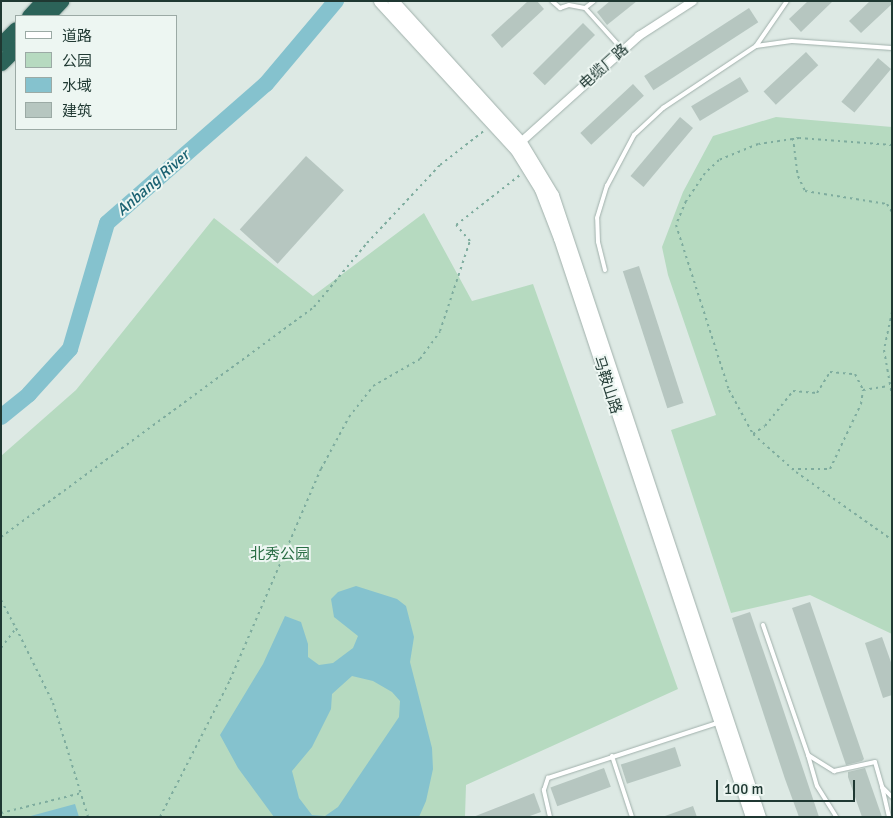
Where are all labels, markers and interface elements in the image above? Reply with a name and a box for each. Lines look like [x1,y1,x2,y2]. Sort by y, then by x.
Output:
legend [15,15,178,130]
text: 道路 [62,27,92,45]
street label: 电缆厂路 [576,40,632,94]
text: 公园 [62,52,92,70]
text: 水域 [62,77,92,95]
text: 建筑 [62,102,92,120]
water label: Anbang River [113,146,193,220]
street label: 马鞍山路 [589,354,625,416]
park label: 北秀公园 [250,546,310,564]
scale bar [718,770,857,802]
text: 100 m [724,780,764,798]

